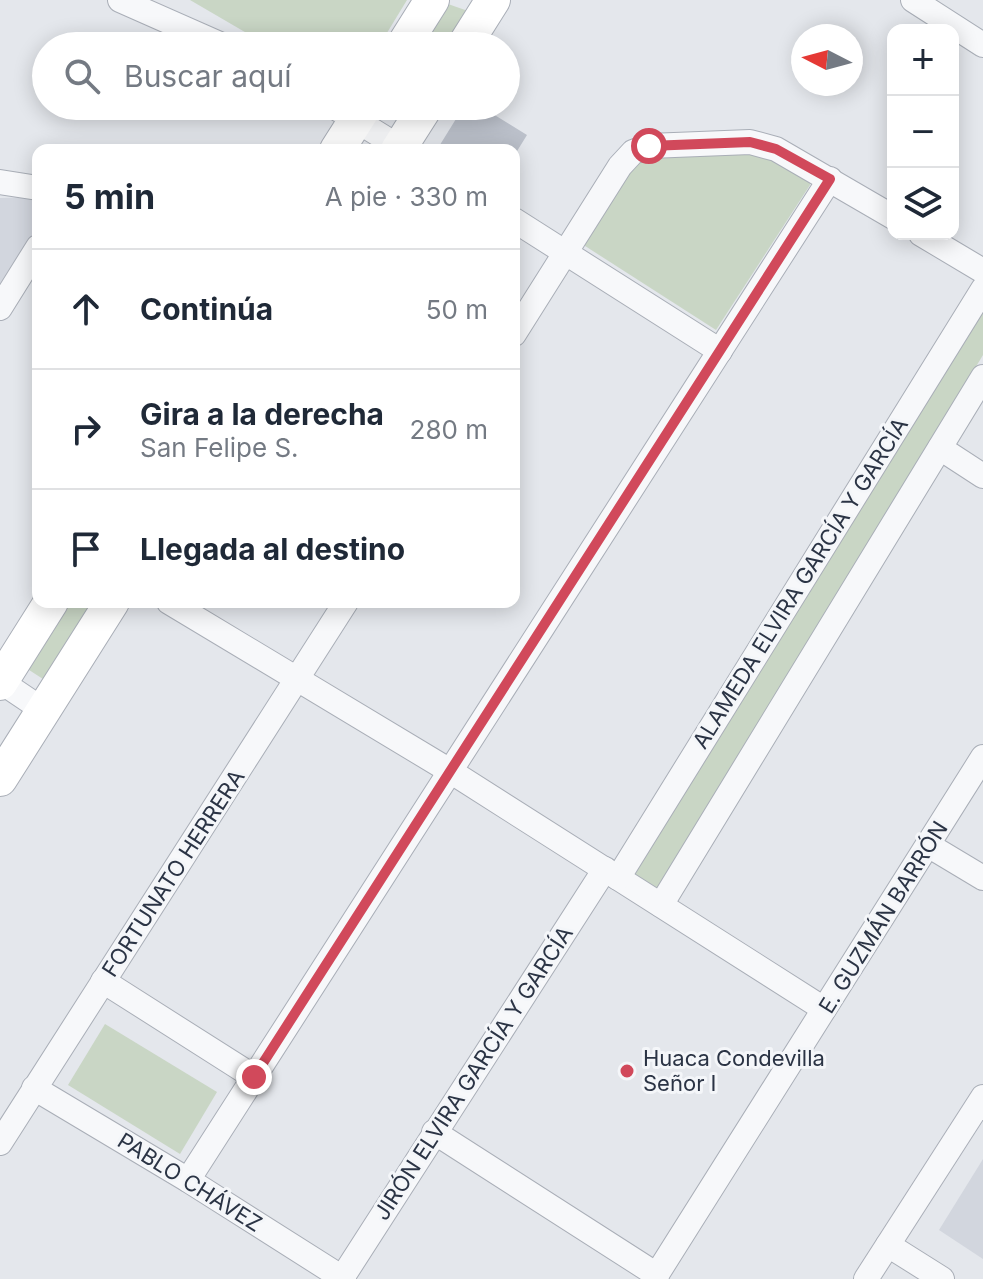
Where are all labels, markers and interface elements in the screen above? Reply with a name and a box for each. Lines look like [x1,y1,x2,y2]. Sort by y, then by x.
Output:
north arrow [791,24,863,96]
map controls [887,24,959,240]
button: + [887,24,959,96]
search box [32,32,520,120]
icon: search [60,54,104,98]
text: Buscar aquí [124,58,291,94]
button: − [887,96,959,168]
route start [631,128,667,164]
button: layers [887,168,959,240]
text: 5 min [64,176,155,217]
text: A pie · 330 m [325,181,488,212]
icon: ahead [64,287,108,331]
text: Continúa [140,291,273,327]
text: 50 m [426,294,488,325]
text: Gira a la derecha [140,396,384,432]
icon: right [64,407,108,451]
street label: ALAMEDA ELVIRA GARCÍA Y GARCÍA [687,413,913,753]
text: 280 m [410,414,488,445]
text: San Felipe S. [140,432,299,463]
icon: arrive [64,527,108,571]
text: Llegada al destino [140,531,405,567]
street label: FORTUNATO HERRERA [96,765,250,981]
street label: E. GUZMÁN BARRÓN [813,816,953,1018]
street label: JIRÓN ELVIRA GARCÍA Y GARCÍA [368,921,578,1225]
place label: Huaca Condevilla Señor I [643,1045,825,1096]
route end [236,1059,272,1095]
marker: Huaca Condevilla Señor I [618,1062,636,1080]
street label: PABLO CHÁVEZ [113,1127,267,1237]

